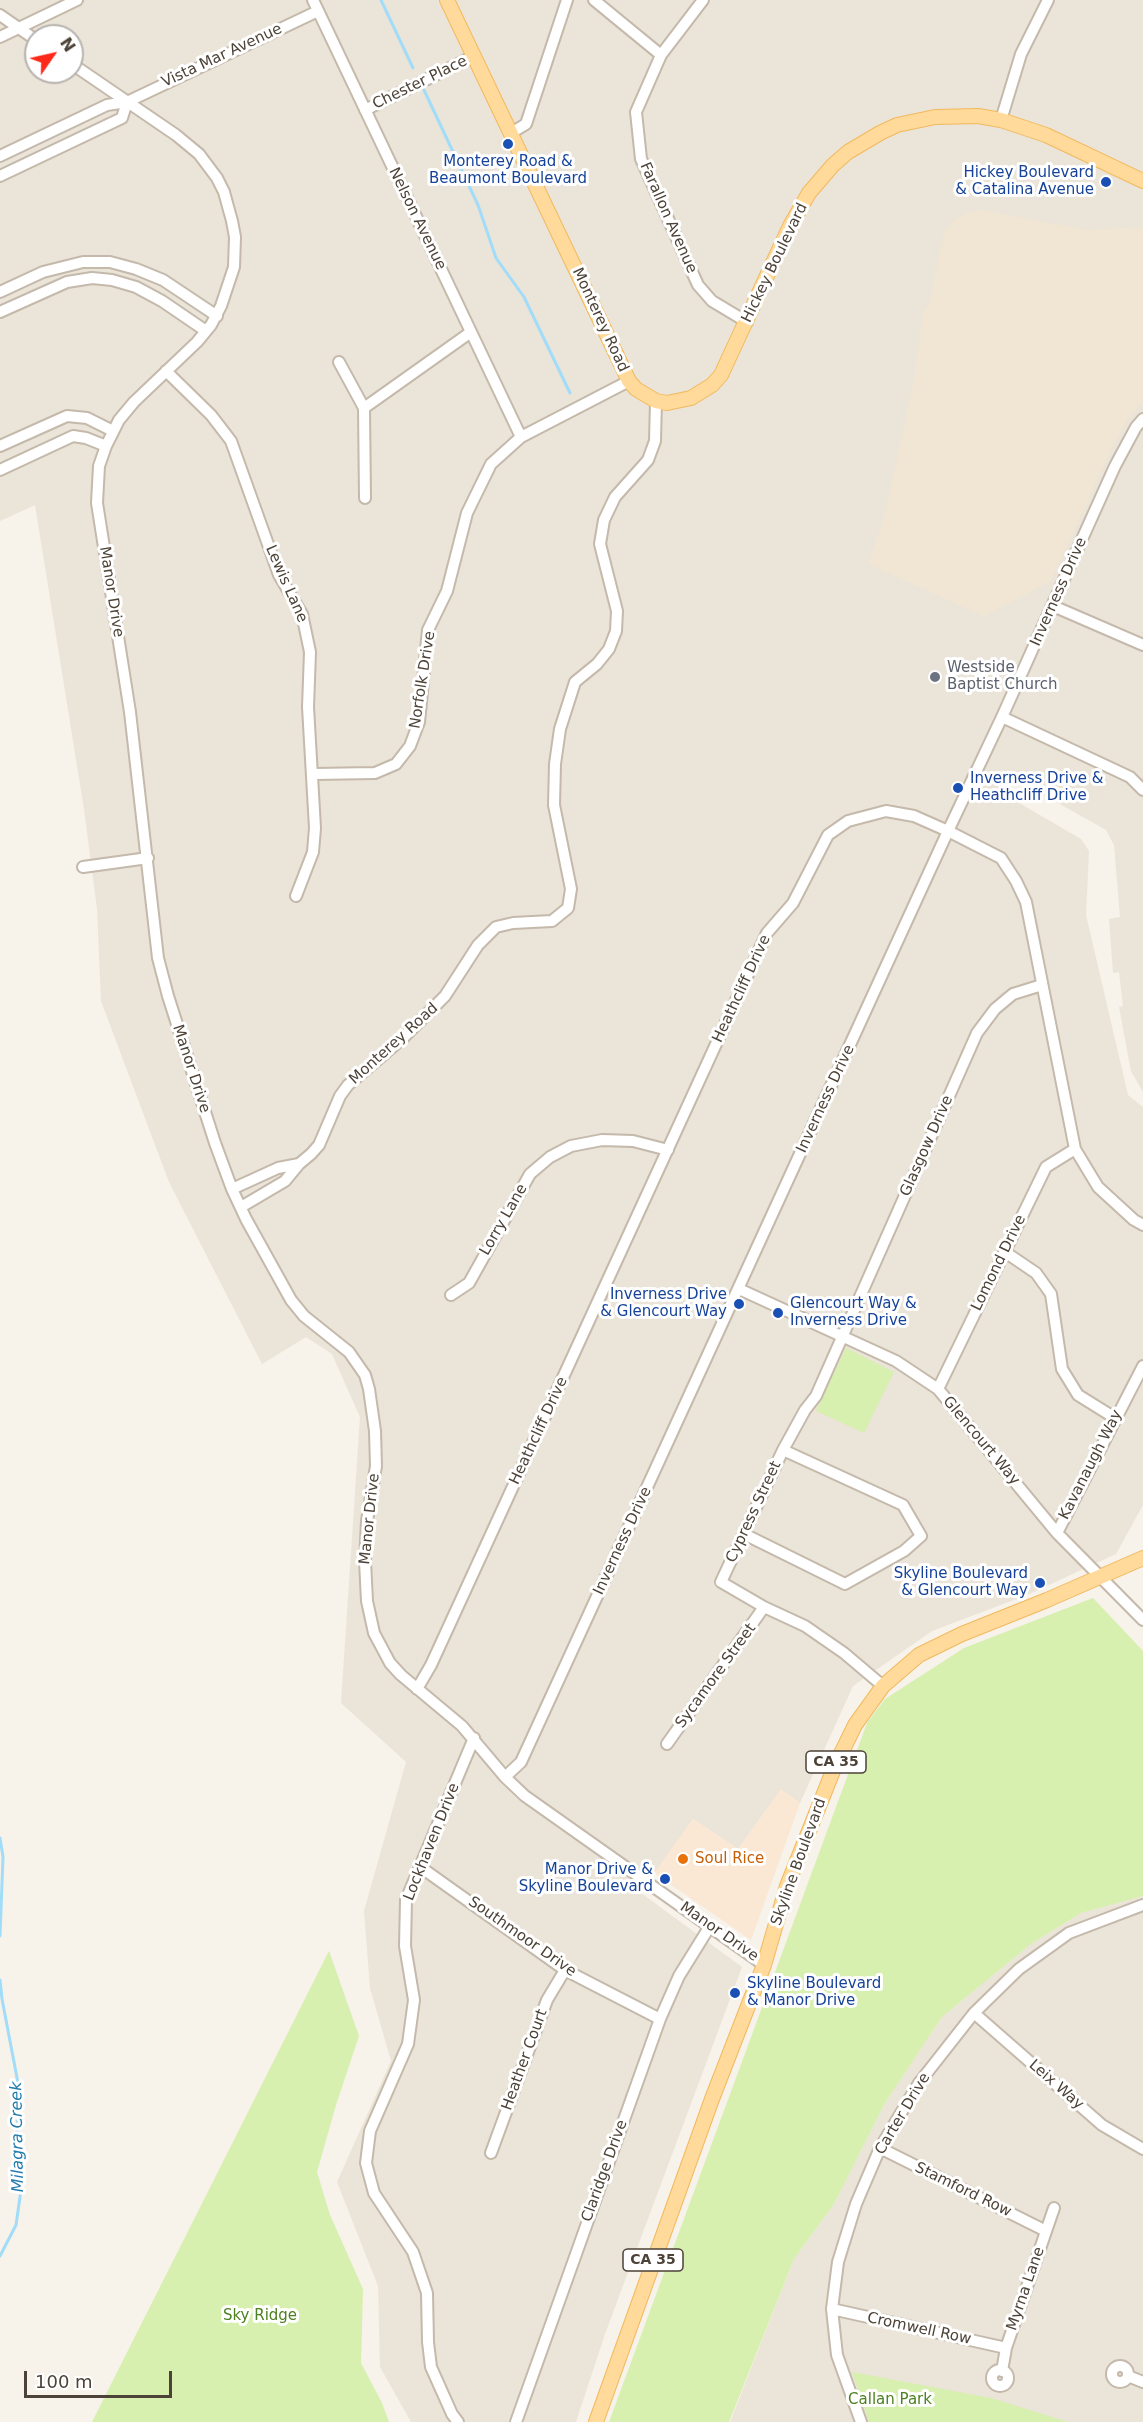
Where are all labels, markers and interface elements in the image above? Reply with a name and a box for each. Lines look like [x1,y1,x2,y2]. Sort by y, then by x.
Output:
street label: Vista Mar Avenue [159,20,285,92]
north arrow [24,24,84,84]
text: N [56,34,79,56]
street label: Chester Place [370,52,470,114]
marker: Monterey Road & Beaumont Boulevard [501,137,515,151]
place label: Monterey Road & Beaumont Boulevard [429,153,587,188]
street label: Farallon Avenue [636,160,700,276]
place label: Hickey Boulevard & Catalina Avenue [955,164,1094,199]
street label: Nelson Avenue [384,165,450,273]
marker: Hickey Boulevard & Catalina Avenue [1099,175,1113,189]
street label: Hickey Boulevard [738,200,812,326]
street label: Monterey Road [568,265,632,375]
street label: Inverness Drive [1027,535,1091,649]
street label: Lewis Lane [261,543,311,625]
street label: Manor Drive [95,545,127,639]
street label: Norfolk Drive [406,630,440,730]
place label: Westside Baptist Church [947,659,1058,694]
marker: Westside Baptist Church [928,670,942,684]
place label: Inverness Drive & Heathcliff Drive [970,770,1104,805]
marker: Inverness Drive & Heathcliff Drive [951,781,965,795]
street label: Heathcliff Drive [709,932,775,1046]
street label: Monterey Road [346,999,442,1089]
street label: Manor Drive [168,1023,214,1115]
street label: Inverness Drive [793,1042,859,1156]
street label: Glasgow Drive [897,1093,957,1199]
street label: Lorry Lane [476,1181,532,1259]
street label: Lomond Drive [968,1212,1030,1314]
place label: Inverness Drive & Glencourt Way [600,1286,727,1321]
place label: Glencourt Way & Inverness Drive [790,1295,917,1330]
marker: Inverness Drive & Glencourt Way [732,1297,746,1311]
marker: Glencourt Way & Inverness Drive [771,1306,785,1320]
street label: Heathcliff Drive [506,1374,572,1488]
street label: Glencourt Way [939,1393,1023,1489]
street label: Kavanaugh Way [1056,1407,1126,1523]
street label: Cypress Street [723,1458,785,1566]
street label: Manor Drive [356,1472,384,1566]
street label: Inverness Drive [590,1484,656,1598]
place label: Skyline Boulevard & Glencourt Way [894,1565,1028,1600]
marker: Skyline Boulevard & Glencourt Way [1033,1576,1047,1590]
street label: Sycamore Street [672,1620,760,1732]
road number: CA 35 [806,1751,866,1773]
street label: Lockhaven Drive [400,1781,464,1903]
street label: Skyline Boulevard [768,1796,830,1928]
place label: Soul Rice [695,1850,764,1868]
marker: Soul Rice [676,1852,690,1866]
place label: Manor Drive & Skyline Boulevard [519,1861,653,1896]
marker: Manor Drive & Skyline Boulevard [658,1872,672,1886]
street label: Southmoor Drive [465,1893,579,1981]
street label: Manor Drive [676,1898,762,1966]
place label: Skyline Boulevard & Manor Drive [747,1975,881,2010]
marker: Skyline Boulevard & Manor Drive [728,1986,742,2000]
street label: Heather Court [498,2007,552,2113]
street label: Leix Way [1025,2056,1087,2114]
street label: Carter Drive [872,2070,934,2158]
water label: Milagra Creek [7,2081,29,2193]
street label: Claridge Drive [578,2118,632,2224]
street label: Stamford Row [912,2159,1014,2221]
street label: Myrna Lane [1003,2245,1049,2333]
road number: CA 35 [623,2249,683,2271]
park label: Sky Ridge [223,2307,297,2325]
street label: Cromwell Row [865,2309,973,2349]
scale bar [27,2359,176,2397]
text: 100 m [35,2371,93,2392]
park label: Callan Park [848,2391,932,2409]

